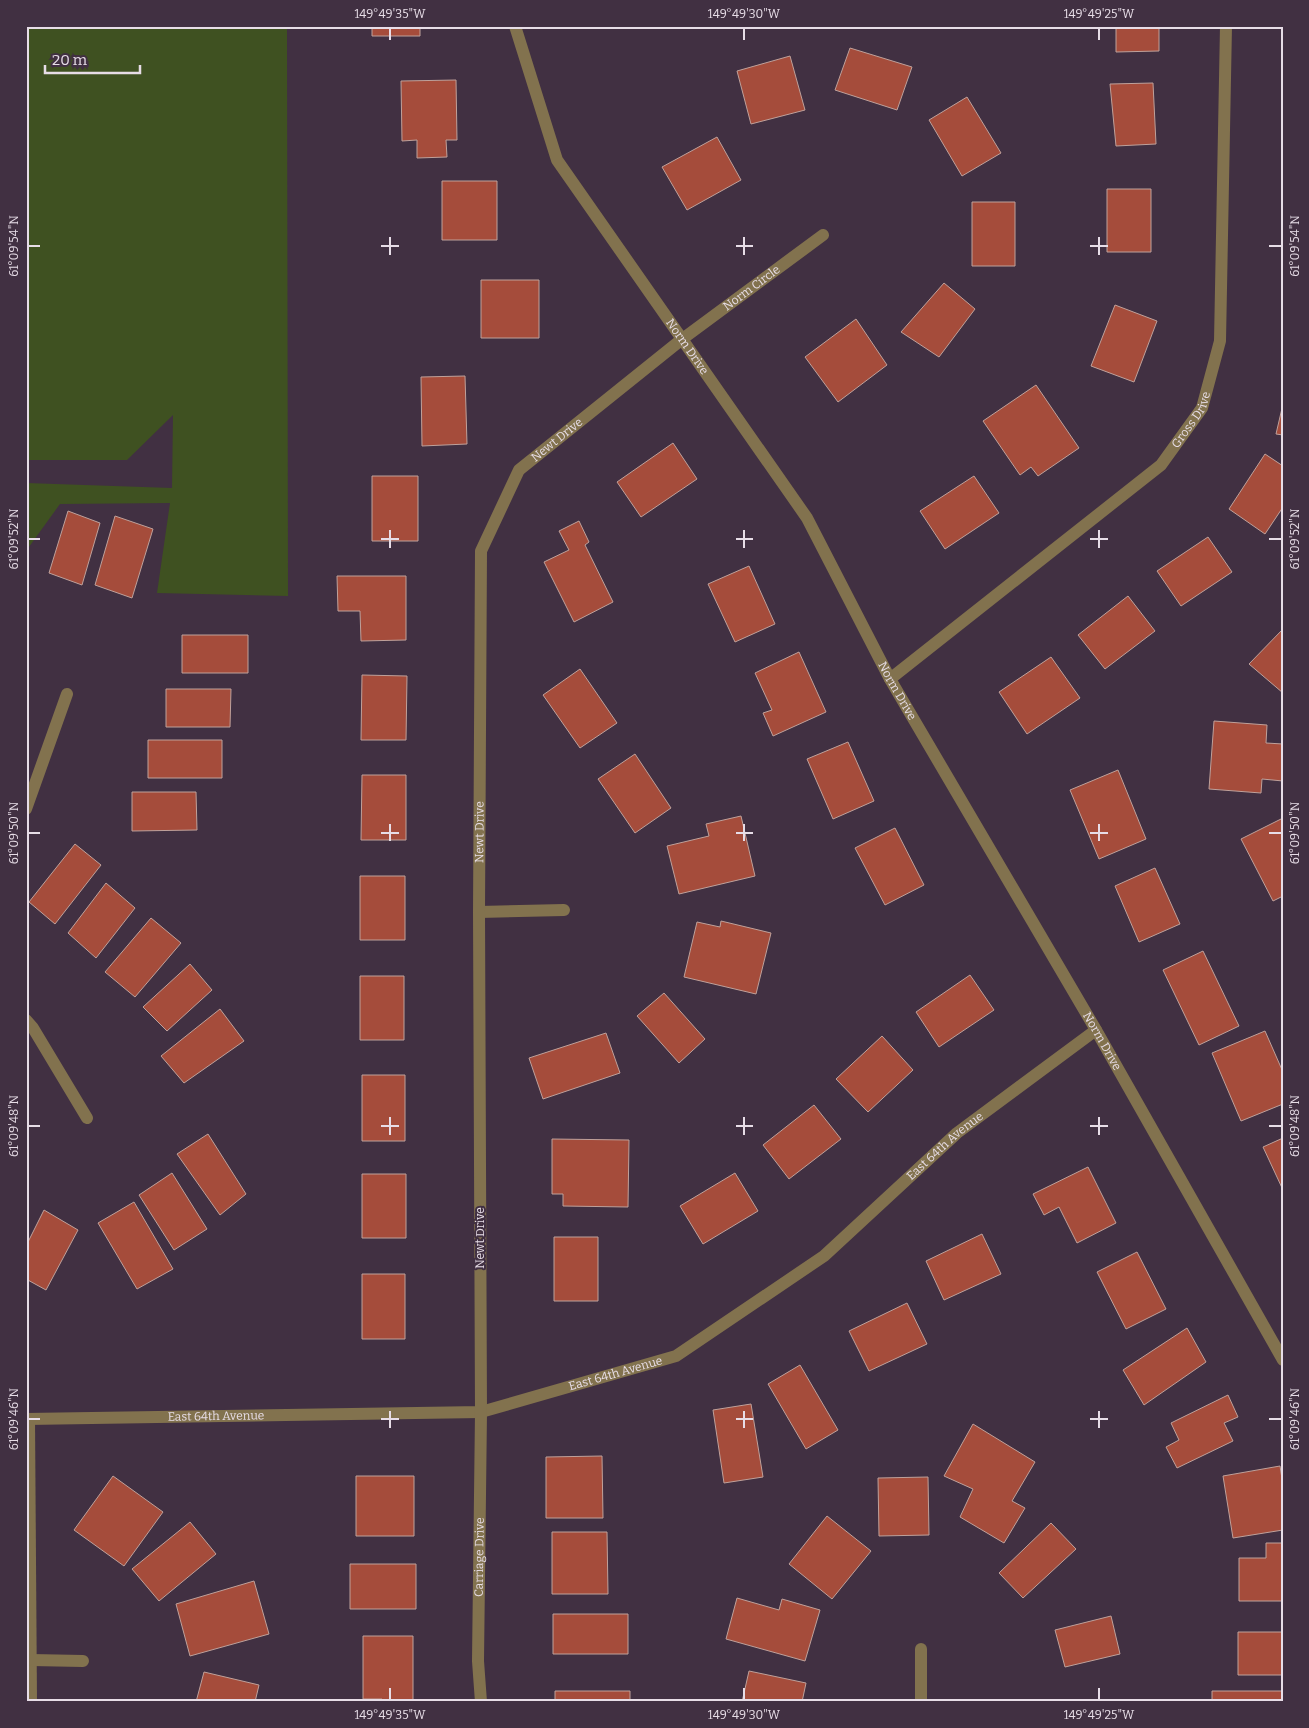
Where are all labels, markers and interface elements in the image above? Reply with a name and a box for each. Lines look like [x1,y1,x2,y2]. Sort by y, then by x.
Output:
text: 149°49'35"W [354,7,426,21]
text: 149°49'30"W [708,7,781,21]
text: 149°49'25"W [1064,7,1135,21]
scale bar [45,42,140,74]
text: 20 m [52,51,88,69]
text: 61°09'54"N [7,215,21,277]
text: 61°09'54"N [1288,215,1302,277]
street label: Norm Circle [720,262,783,313]
street label: Norm Drive [663,316,712,377]
street label: Gross Drive [1168,390,1213,451]
street label: Newt Drive [528,415,585,465]
text: 61°09'52"N [7,508,21,569]
text: 61°09'52"N [1288,508,1302,569]
street label: Norm Drive [875,659,919,722]
text: 61°09'50"N [7,801,21,864]
street label: Newt Drive [472,801,487,863]
text: 61°09'50"N [1288,801,1302,864]
street label: Norm Drive [1080,1010,1124,1073]
text: 61°09'48"N [7,1094,21,1157]
text: 61°09'48"N [1288,1094,1302,1157]
street label: East 64th Avenue [904,1109,986,1183]
street label: Newt Drive [473,1207,487,1269]
street label: East 64th Avenue [567,1353,664,1393]
text: 61°09'46"N [7,1387,21,1450]
text: 61°09'46"N [1288,1387,1302,1450]
street label: East 64th Avenue [167,1408,264,1424]
street label: Carriage Drive [472,1517,487,1597]
text: 149°49'35"W [354,1708,426,1722]
text: 149°49'30"W [708,1708,781,1722]
text: 149°49'25"W [1064,1708,1135,1722]

